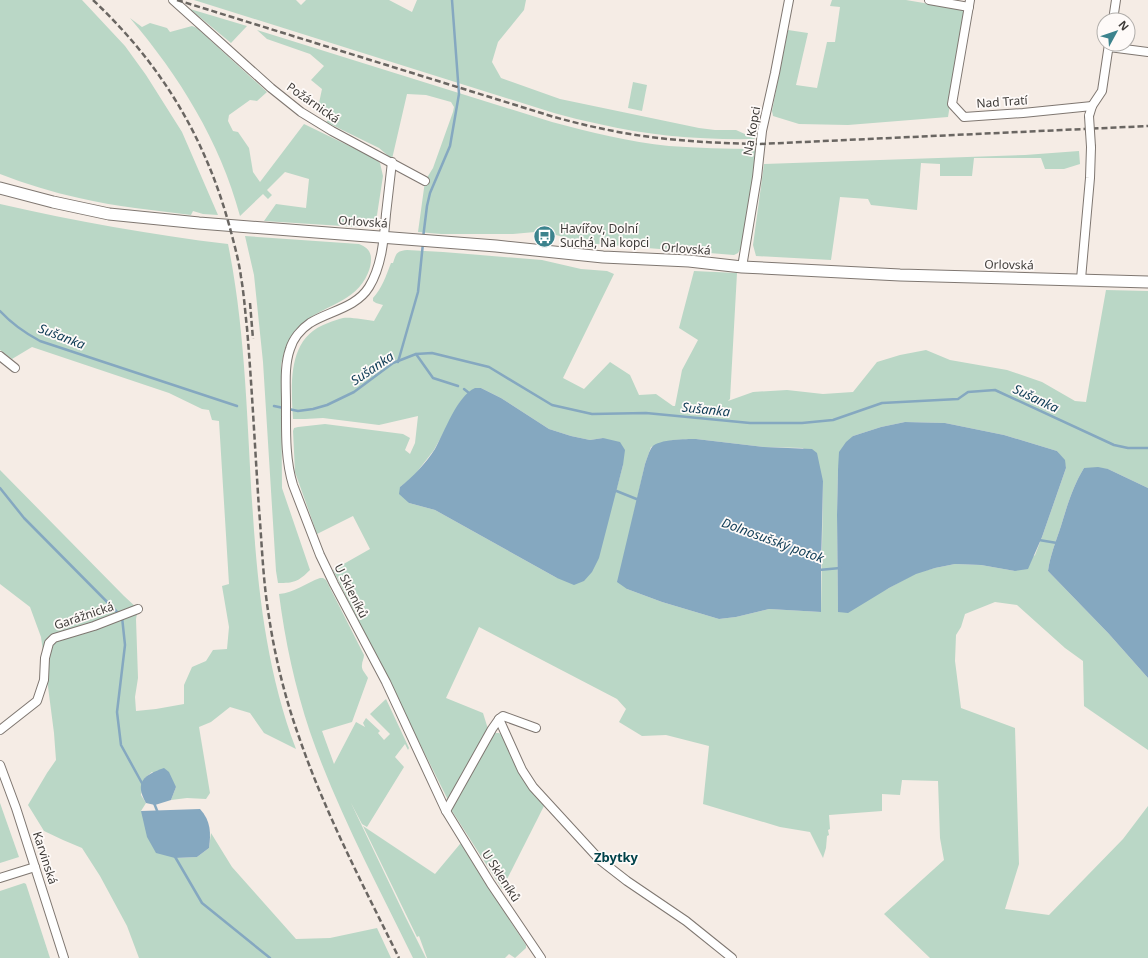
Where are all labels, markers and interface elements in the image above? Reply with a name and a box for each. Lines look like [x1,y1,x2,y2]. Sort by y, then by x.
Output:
north arrow [1096,12,1136,52]
text: N [1115,17,1133,34]
street label: Požárnická [283,78,343,127]
street label: Nad Tratí [976,91,1029,112]
street label: Na Kopci [739,105,764,157]
street label: Orlovská [338,211,388,232]
place label: Havířov, Dolní Suchá, Na kopci [560,220,649,251]
bus stop icon: Havířov, Dolní Suchá, Na kopci [531,223,557,249]
street label: Orlovská [661,238,711,259]
street label: Orlovská [984,256,1034,273]
water label: Sušanka [36,319,88,353]
water label: Sušanka [347,347,398,389]
water label: Sušanka [1010,380,1062,417]
water label: Sušanka [681,398,732,421]
water label: Dolnosušský potok [719,513,827,567]
street label: U Skleníků [330,561,372,621]
street label: Garážnická [52,597,116,634]
street label: Karvinská [29,829,62,886]
street label: U Skleníků [478,846,525,905]
district label: Zbytky [594,848,639,866]

